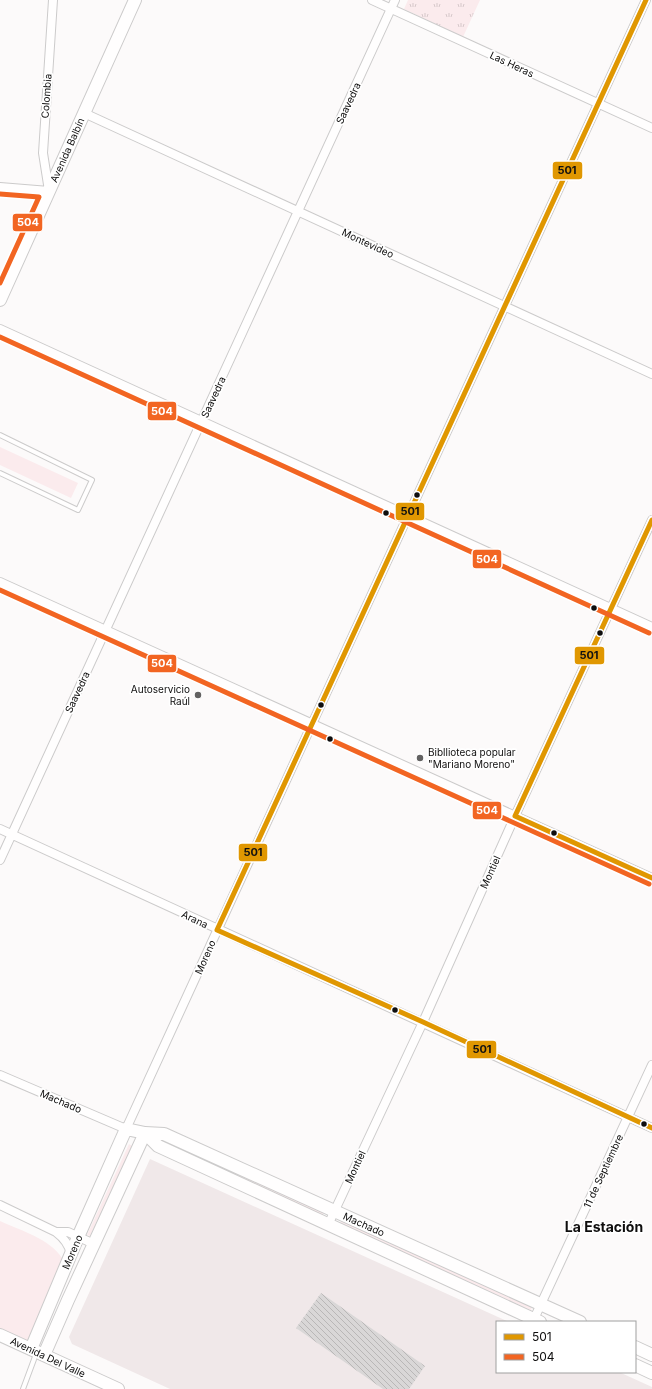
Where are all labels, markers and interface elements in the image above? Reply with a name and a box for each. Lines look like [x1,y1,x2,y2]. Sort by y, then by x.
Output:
street label: Las Heras [488,49,536,79]
street label: Colombia [38,73,54,119]
street label: Saavedra [333,80,363,126]
street label: Avenida Balbín [47,116,87,184]
line badge: 501 [552,161,583,180]
text: 501 [557,163,577,177]
line badge: 504 [12,213,43,232]
text: 504 [17,215,39,229]
street label: Montevideo [340,226,396,260]
street label: Saavedra [198,374,228,420]
line badge: 504 [147,401,177,421]
text: 504 [151,404,173,418]
unlabelled marker [412,490,422,500]
line badge: 501 [395,502,425,521]
text: 501 [400,504,420,518]
unlabelled marker [381,508,391,518]
line badge: 504 [472,549,502,569]
text: 504 [476,552,498,566]
unlabelled marker [589,603,599,613]
unlabelled marker [595,628,605,638]
line badge: 501 [574,646,605,665]
text: 501 [579,648,599,662]
line badge: 504 [147,654,177,673]
text: 504 [151,656,173,670]
street label: Saavedra [62,669,92,715]
place label: Autoservicio Raúl [131,683,190,707]
marker: Autoservicio Raúl [193,690,203,700]
unlabelled marker [316,700,326,710]
unlabelled marker [325,734,335,744]
place label: Bibllioteca popular "Mariano Moreno" [428,746,516,770]
marker: Bibllioteca popular "Mariano Moreno" [415,753,425,763]
line badge: 504 [472,801,502,820]
text: 504 [476,803,498,817]
unlabelled marker [549,828,559,838]
line badge: 501 [238,843,268,862]
text: 501 [243,845,263,859]
street label: Montiel [477,854,503,890]
street label: Arana [180,908,210,930]
street label: Moreno [192,938,218,976]
unlabelled marker [390,1005,400,1015]
line badge: 501 [466,1040,497,1059]
text: 501 [472,1042,492,1056]
street label: Machado [38,1087,84,1115]
unlabelled marker [639,1119,649,1129]
street label: 11 de Septiembre [581,1132,625,1210]
street label: Montiel [342,1149,368,1185]
street label: Machado [341,1210,387,1238]
district label: La Estación [565,1218,643,1235]
street label: Moreno [59,1233,85,1271]
legend [496,1321,636,1373]
text: 501 [532,1329,552,1344]
street label: Avenida Del Valle [9,1334,88,1380]
text: 504 [532,1349,555,1364]

